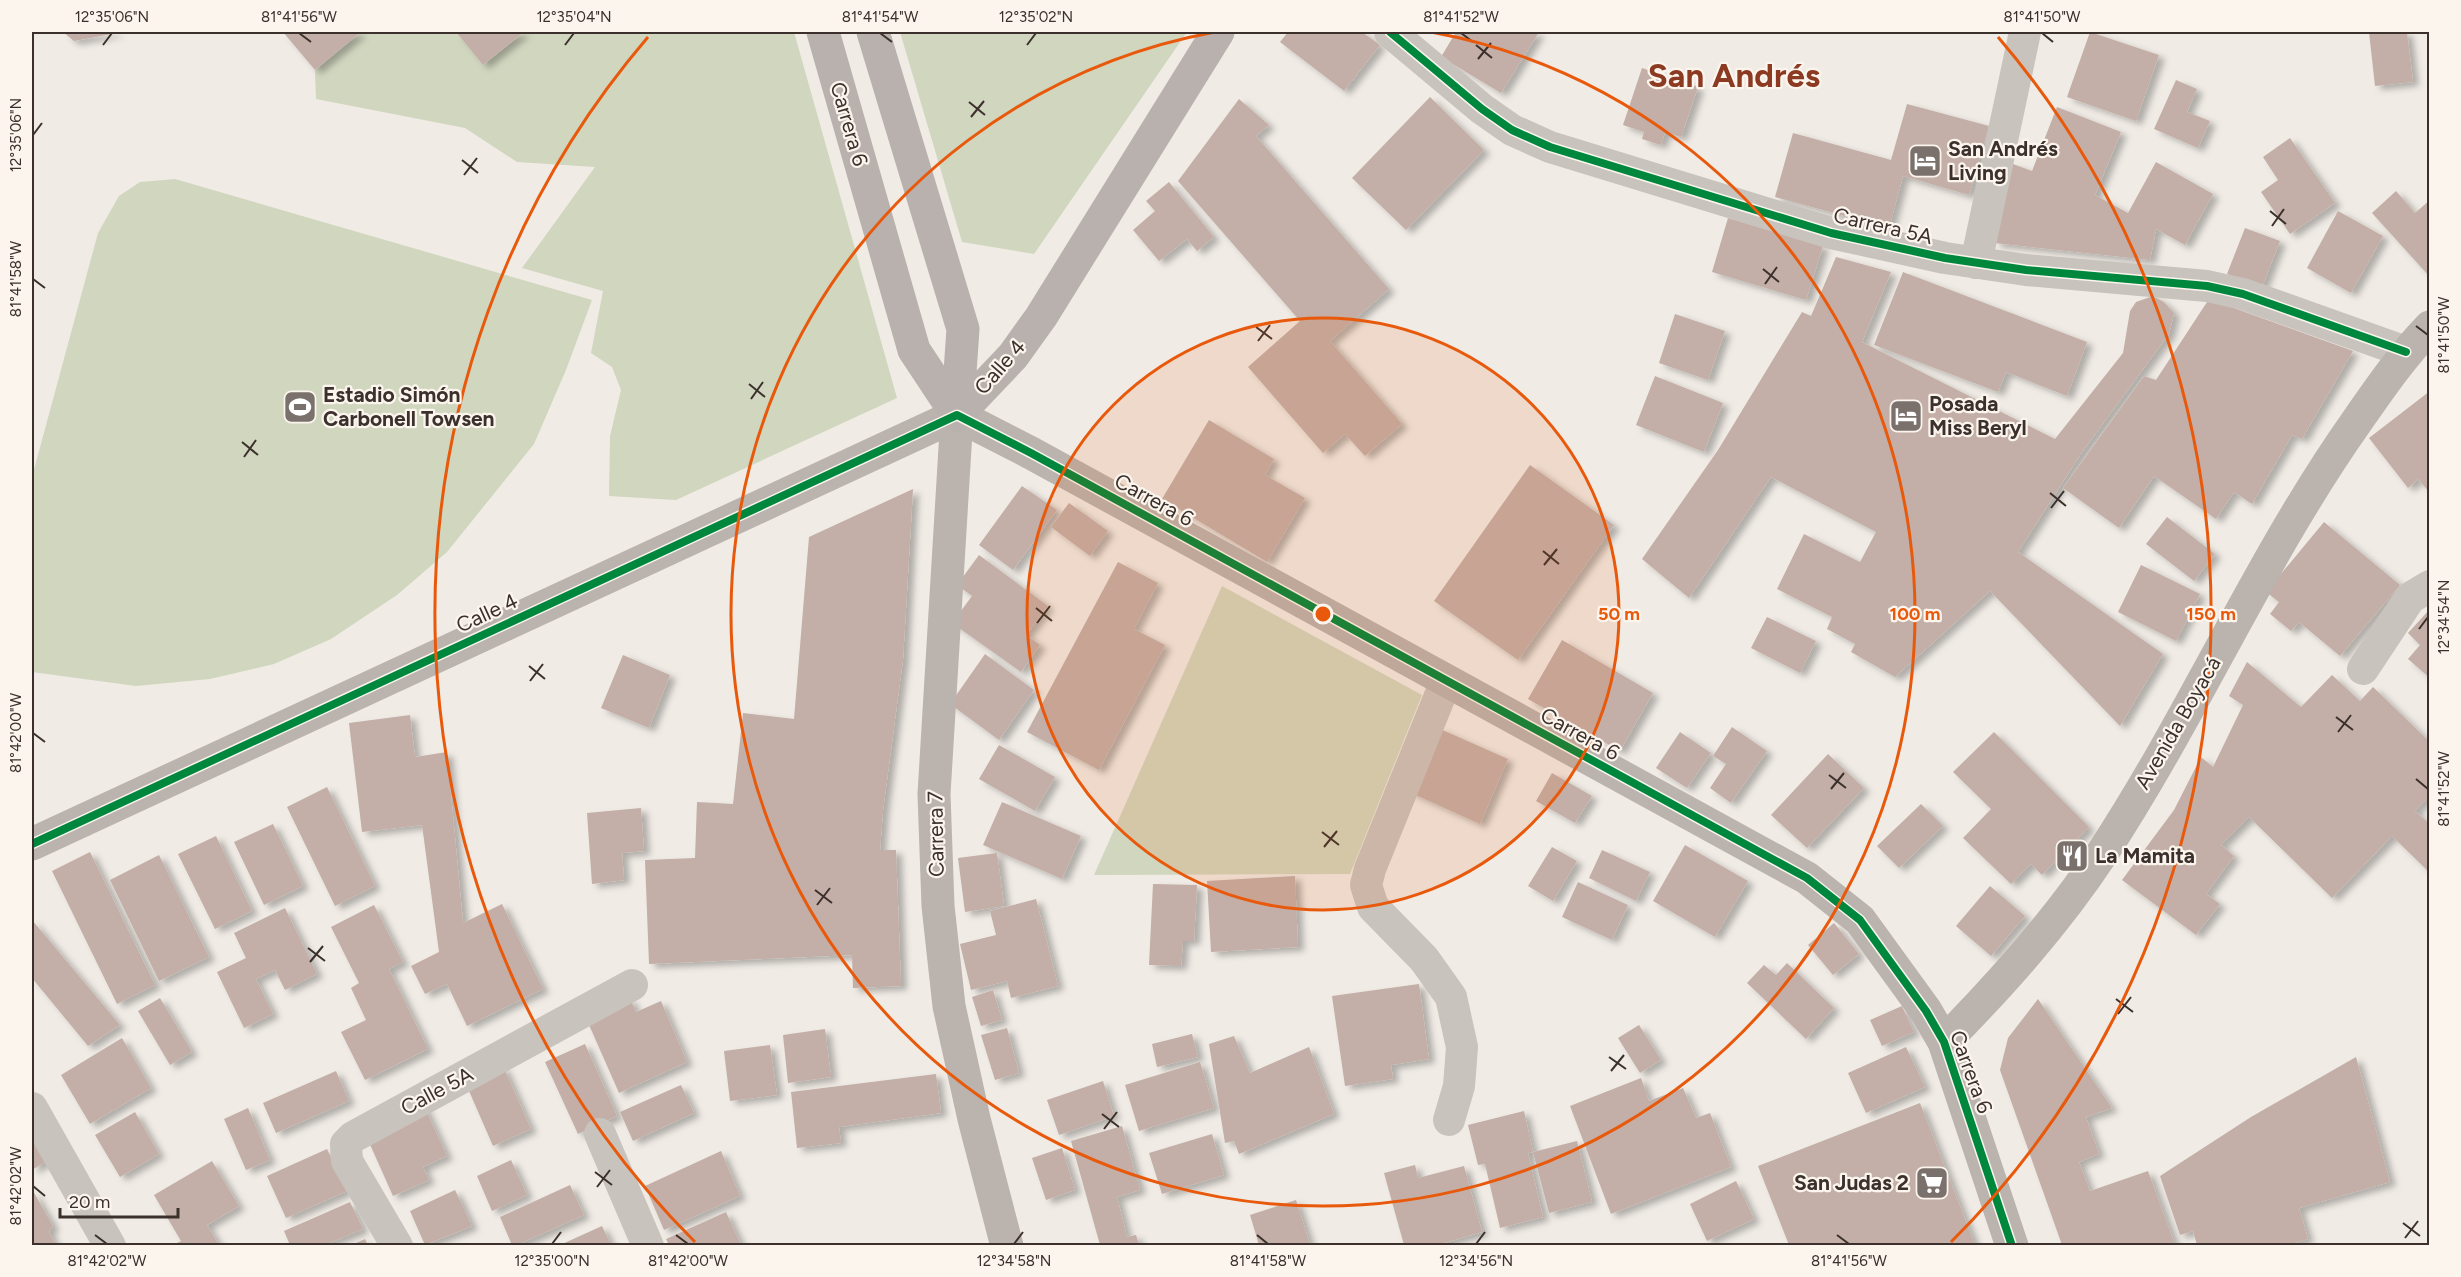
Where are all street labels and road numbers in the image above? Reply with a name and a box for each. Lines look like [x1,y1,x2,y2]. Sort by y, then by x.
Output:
street label: Carrera 6 [826,79,873,169]
street label: Carrera 5A [1831,202,1935,249]
street label: Calle 4 [969,334,1030,399]
street label: Carrera 6 [1110,468,1198,531]
street label: Calle 4 [452,588,521,638]
street label: Avenida Boyacá [2129,652,2226,794]
street label: Carrera 6 [1536,702,1624,765]
street label: Carrera 7 [922,791,949,877]
street label: Carrera 6 [1945,1027,1998,1117]
street label: Calle 5A [396,1061,477,1120]

